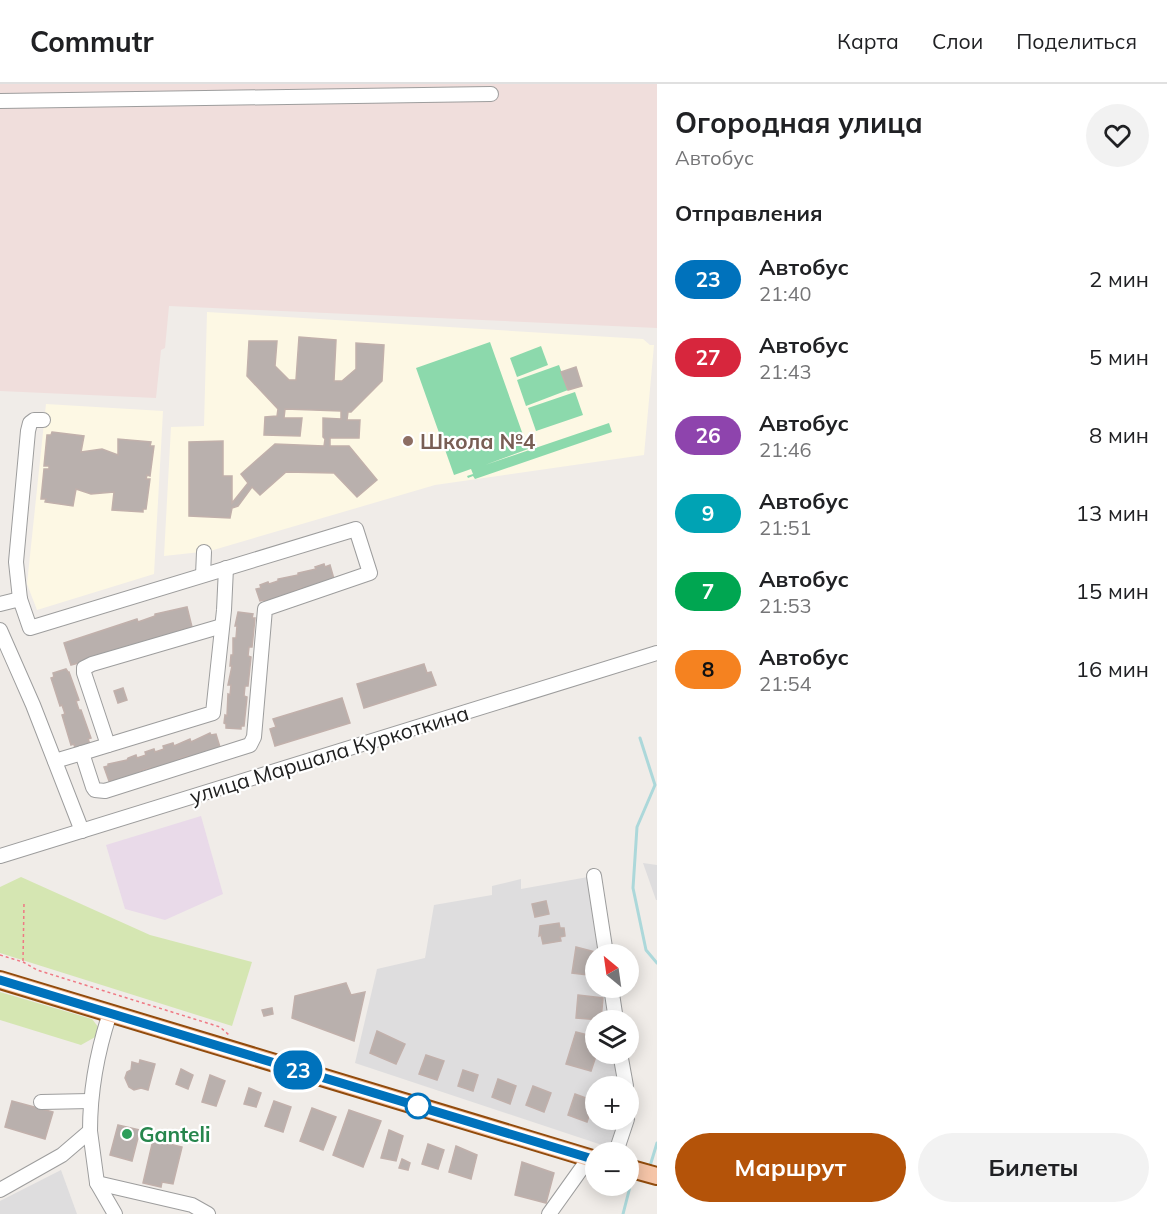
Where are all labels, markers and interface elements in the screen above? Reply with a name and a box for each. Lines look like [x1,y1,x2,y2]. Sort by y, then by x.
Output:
text: Commutr [30,24,153,59]
text: Карта [837,28,899,54]
text: Слои [932,28,983,54]
text: Поделиться [1016,28,1137,54]
button: heart [1086,104,1149,167]
text: Огородная улица [675,105,923,140]
text: Автобус [675,145,754,170]
text: Отправления [675,199,823,227]
text: Автобус [759,253,849,281]
text: 2 мин [1089,265,1149,293]
text: 23 [695,266,721,292]
text: 21:40 [759,281,812,306]
text: Автобус [759,331,849,359]
text: 5 мин [1089,343,1149,371]
text: 27 [695,344,721,370]
text: 21:43 [759,359,812,384]
text: Автобус [759,409,849,437]
text: 8 мин [1089,421,1149,449]
text: 26 [695,422,721,448]
place label: Школа №4 [420,428,536,454]
marker: Школа №4 [401,434,415,448]
text: 21:46 [759,437,812,462]
text: Автобус [759,487,849,515]
text: 13 мин [1076,499,1149,527]
text: 9 [702,500,714,526]
text: 21:51 [759,515,812,540]
text: Автобус [759,565,849,593]
text: 15 мин [1076,577,1149,605]
text: 7 [702,578,714,604]
text: 21:53 [759,593,812,618]
text: Автобус [759,643,849,671]
text: 16 мин [1076,655,1149,683]
text: 8 [702,656,714,682]
text: 21:54 [759,671,812,696]
street label: улица Маршала Куркоткина [186,699,472,809]
north arrow [585,944,639,998]
map controls [585,944,639,1196]
button: layers [585,1010,639,1064]
line badge: 23 [271,1050,325,1090]
text: 23 [285,1057,311,1083]
button: + [585,1076,639,1130]
unlabelled marker [405,1093,431,1119]
place label: Ganteli [139,1121,211,1147]
marker: Ganteli [120,1127,134,1141]
button: Маршрут [675,1133,906,1202]
button: Билеты [918,1133,1149,1202]
button: − [585,1142,639,1196]

